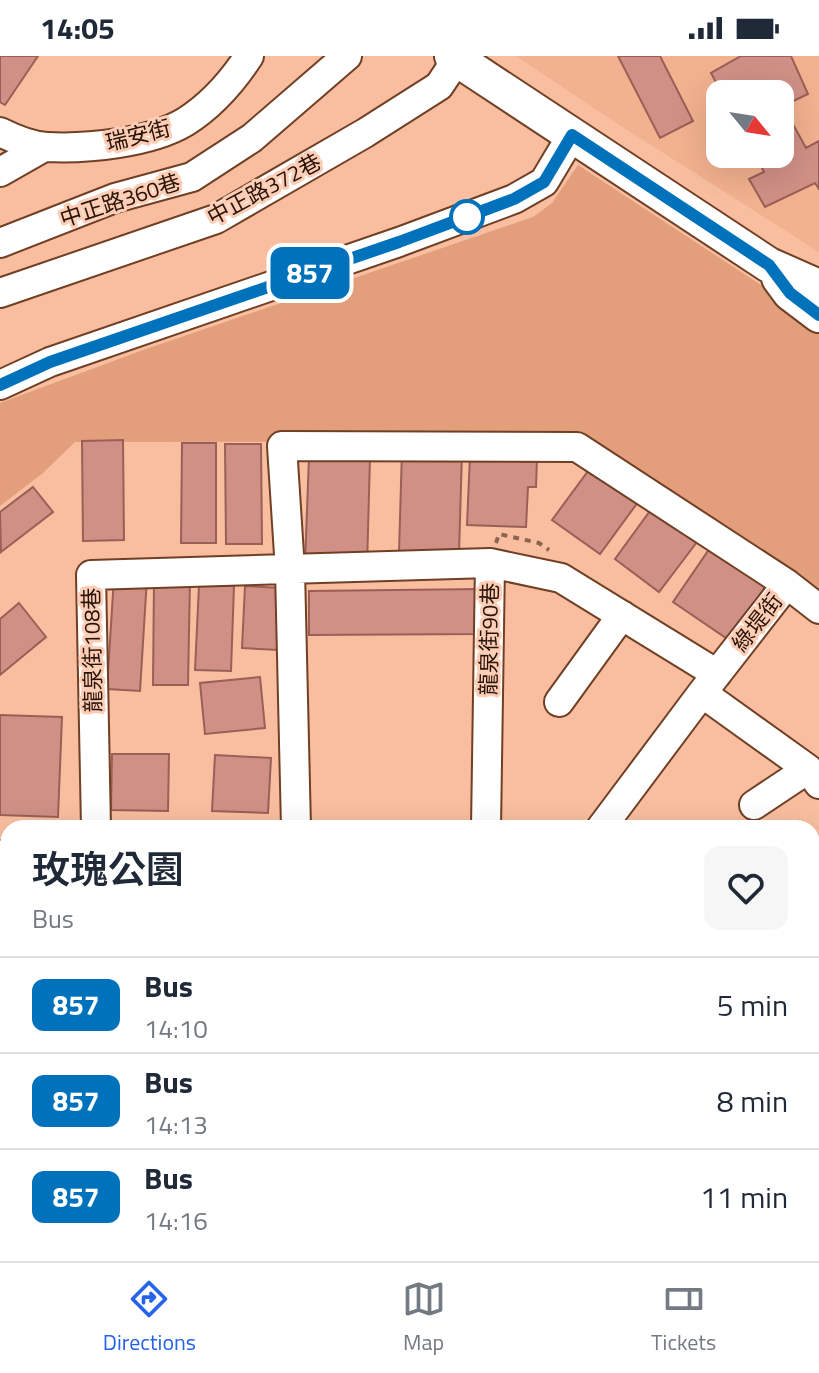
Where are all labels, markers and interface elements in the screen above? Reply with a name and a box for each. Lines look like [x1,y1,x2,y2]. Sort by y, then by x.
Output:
text: 14:05 [40,5,115,51]
north arrow [706,80,794,168]
map controls [706,80,794,168]
street label: 瑞安街 [102,111,174,159]
street label: 中正路372巷 [201,145,327,233]
street label: 中正路360巷 [55,165,185,235]
unlabelled marker [450,200,484,234]
line badge: 857 [264,247,356,299]
text: 857 [286,251,334,294]
street label: 龍泉街90巷 [471,582,507,696]
street label: 綠堤街 [723,586,791,658]
street label: 龍泉街108巷 [74,587,110,713]
text: 玫瑰公園 [32,840,184,898]
button: heart [704,846,788,930]
text: Bus [32,899,74,938]
text: Bus [144,963,193,1009]
text: 5 min [717,982,788,1028]
text: 857 [52,983,100,1026]
text: 14:10 [144,1009,208,1048]
text: Bus [144,1059,193,1105]
text: 8 min [717,1078,788,1124]
text: 857 [52,1079,100,1122]
text: 14:13 [144,1105,208,1144]
text: Bus [144,1155,193,1201]
text: 11 min [700,1174,788,1220]
text: 857 [52,1175,100,1218]
text: 14:16 [144,1201,208,1240]
tab: Directions [103,1277,196,1359]
tab: Map [402,1277,446,1359]
tab: Tickets [651,1277,716,1359]

